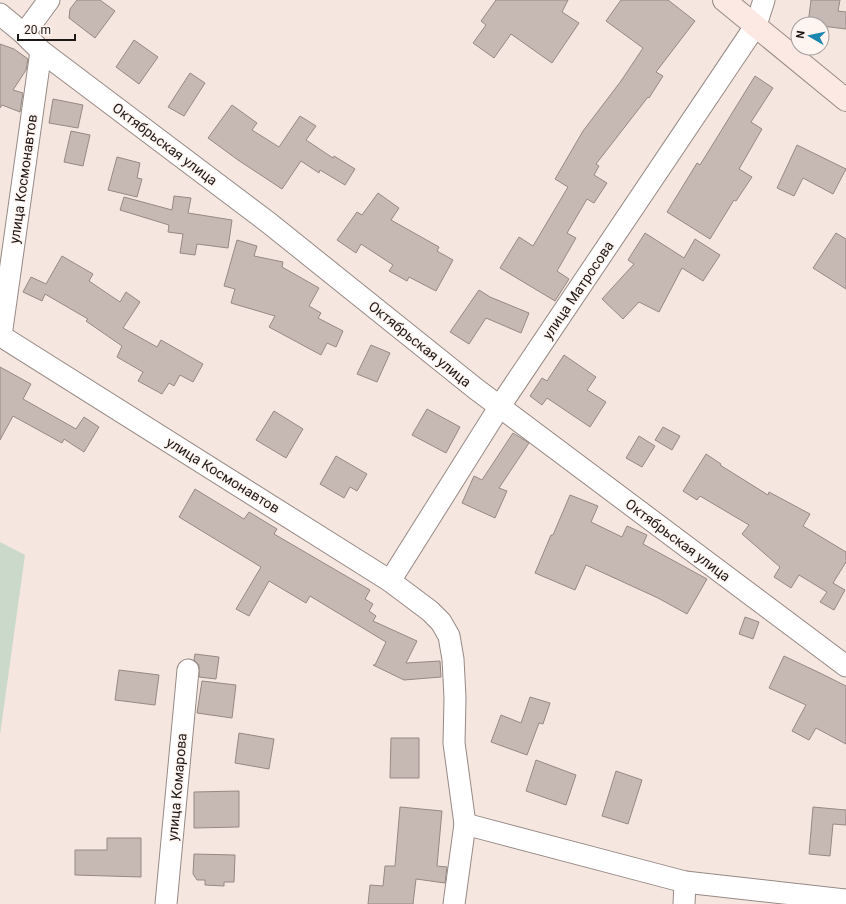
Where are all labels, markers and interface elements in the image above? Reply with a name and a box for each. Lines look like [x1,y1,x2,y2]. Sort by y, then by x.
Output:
scale bar [18,16,75,42]
north arrow [790,16,830,56]
text: 20 m [24,23,51,37]
text: N [794,29,808,39]
street label: Октябрьская улица [110,99,220,189]
street label: улица Космонавтов [6,113,40,245]
street label: улица Матросова [539,238,617,342]
street label: Октябрьская улица [366,298,474,390]
street label: улица Космонавтов [163,434,283,516]
street label: Октябрьская улица [623,495,733,585]
street label: улица Комарова [164,732,190,842]

